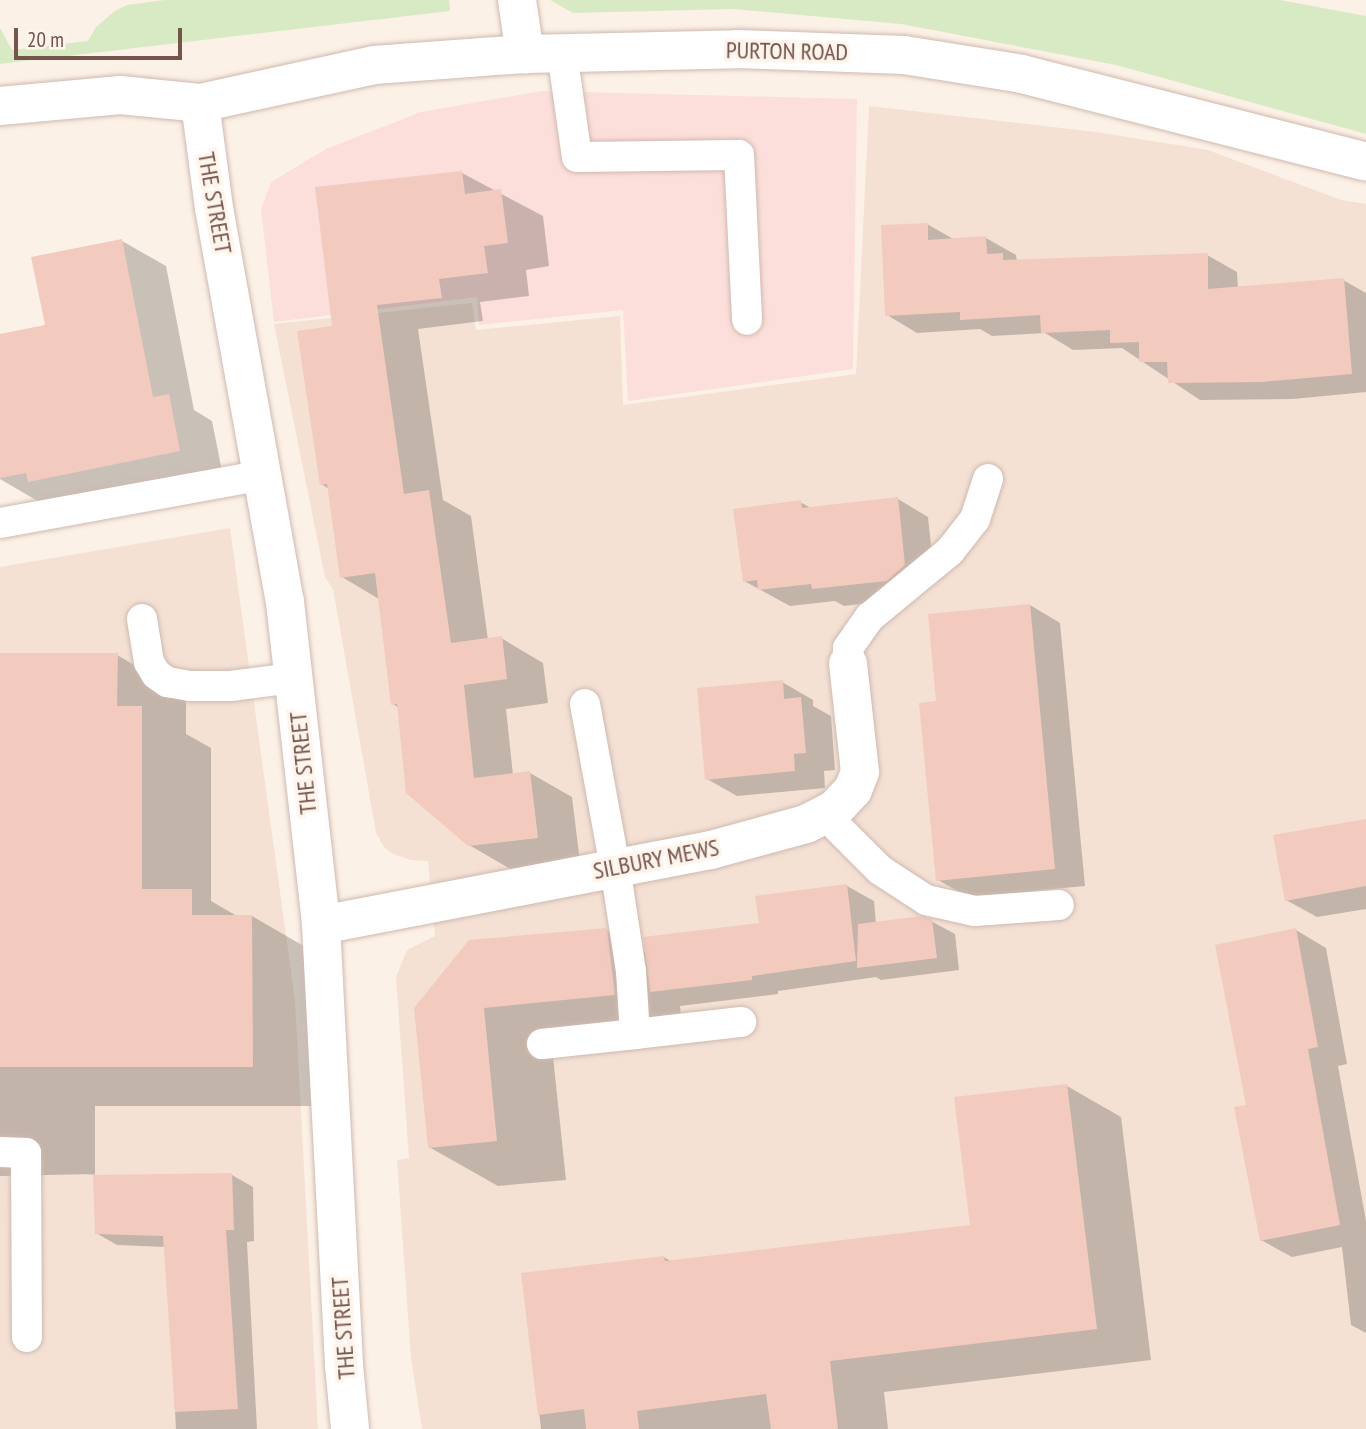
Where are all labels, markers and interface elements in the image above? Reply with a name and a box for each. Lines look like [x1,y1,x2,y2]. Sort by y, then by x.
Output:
scale bar [18,14,186,58]
text: 20 m [27,26,64,53]
street label: PURTON ROAD [726,36,848,66]
street label: THE STREET [192,150,238,256]
street label: THE STREET [283,710,323,816]
street label: SILBURY MEWS [590,833,722,885]
street label: THE STREET [325,1276,361,1380]

